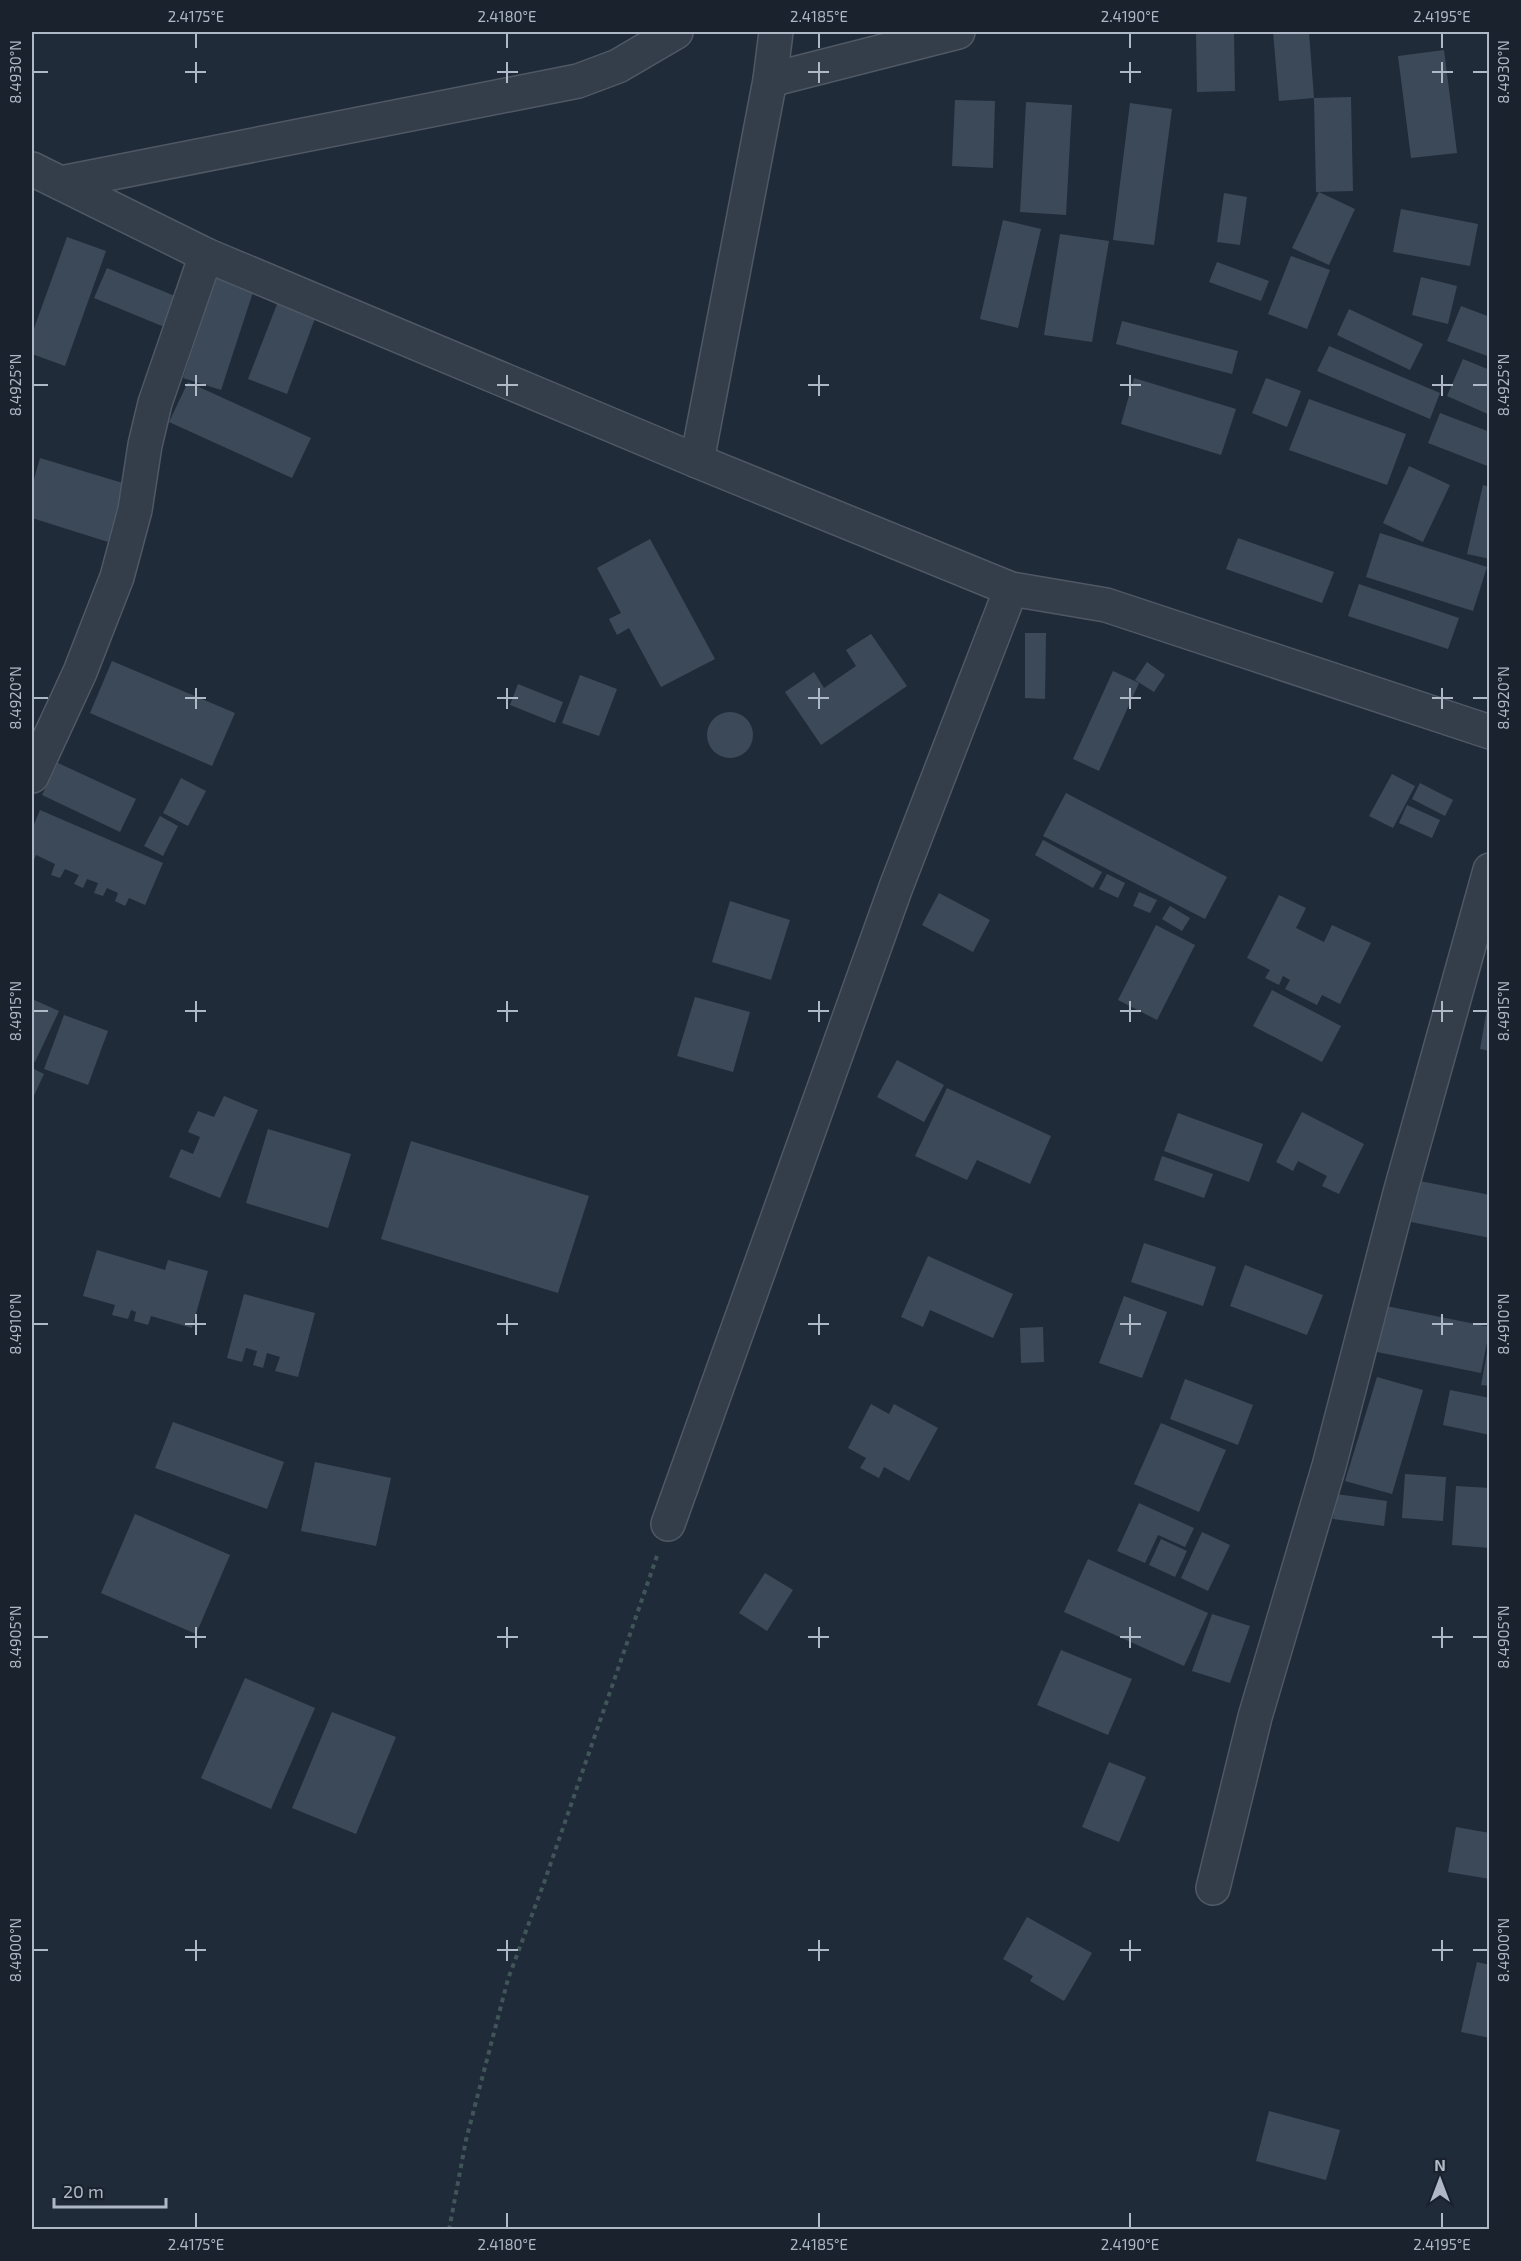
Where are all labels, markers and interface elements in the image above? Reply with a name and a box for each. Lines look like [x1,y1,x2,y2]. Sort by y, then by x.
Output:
text: 2.4175°E [168,7,224,25]
text: 2.4180°E [478,7,536,25]
text: 2.4185°E [790,7,848,25]
text: 2.4190°E [1101,7,1159,25]
text: 2.4195°E [1413,7,1471,25]
text: 8.4930°N [6,40,24,104]
text: 8.4930°N [1494,40,1512,104]
text: 8.4925°N [6,354,24,416]
text: 8.4925°N [1494,354,1512,416]
text: 8.4920°N [6,666,24,730]
text: 8.4920°N [1494,666,1512,730]
text: 8.4915°N [6,981,24,1041]
text: 8.4915°N [1494,981,1512,1041]
text: 8.4910°N [6,1293,24,1355]
text: 8.4910°N [1494,1293,1512,1355]
text: 8.4905°N [6,1605,24,1669]
text: 8.4905°N [1494,1605,1512,1669]
text: 8.4900°N [6,1918,24,1982]
text: 8.4900°N [1494,1918,1512,1982]
north arrow [1410,2150,1470,2210]
text: N [1434,2155,1446,2174]
scale bar [54,2171,166,2209]
text: 20 m [63,2180,104,2202]
text: 2.4175°E [168,2235,224,2253]
text: 2.4180°E [478,2235,536,2253]
text: 2.4185°E [790,2235,848,2253]
text: 2.4190°E [1101,2235,1159,2253]
text: 2.4195°E [1413,2235,1471,2253]

